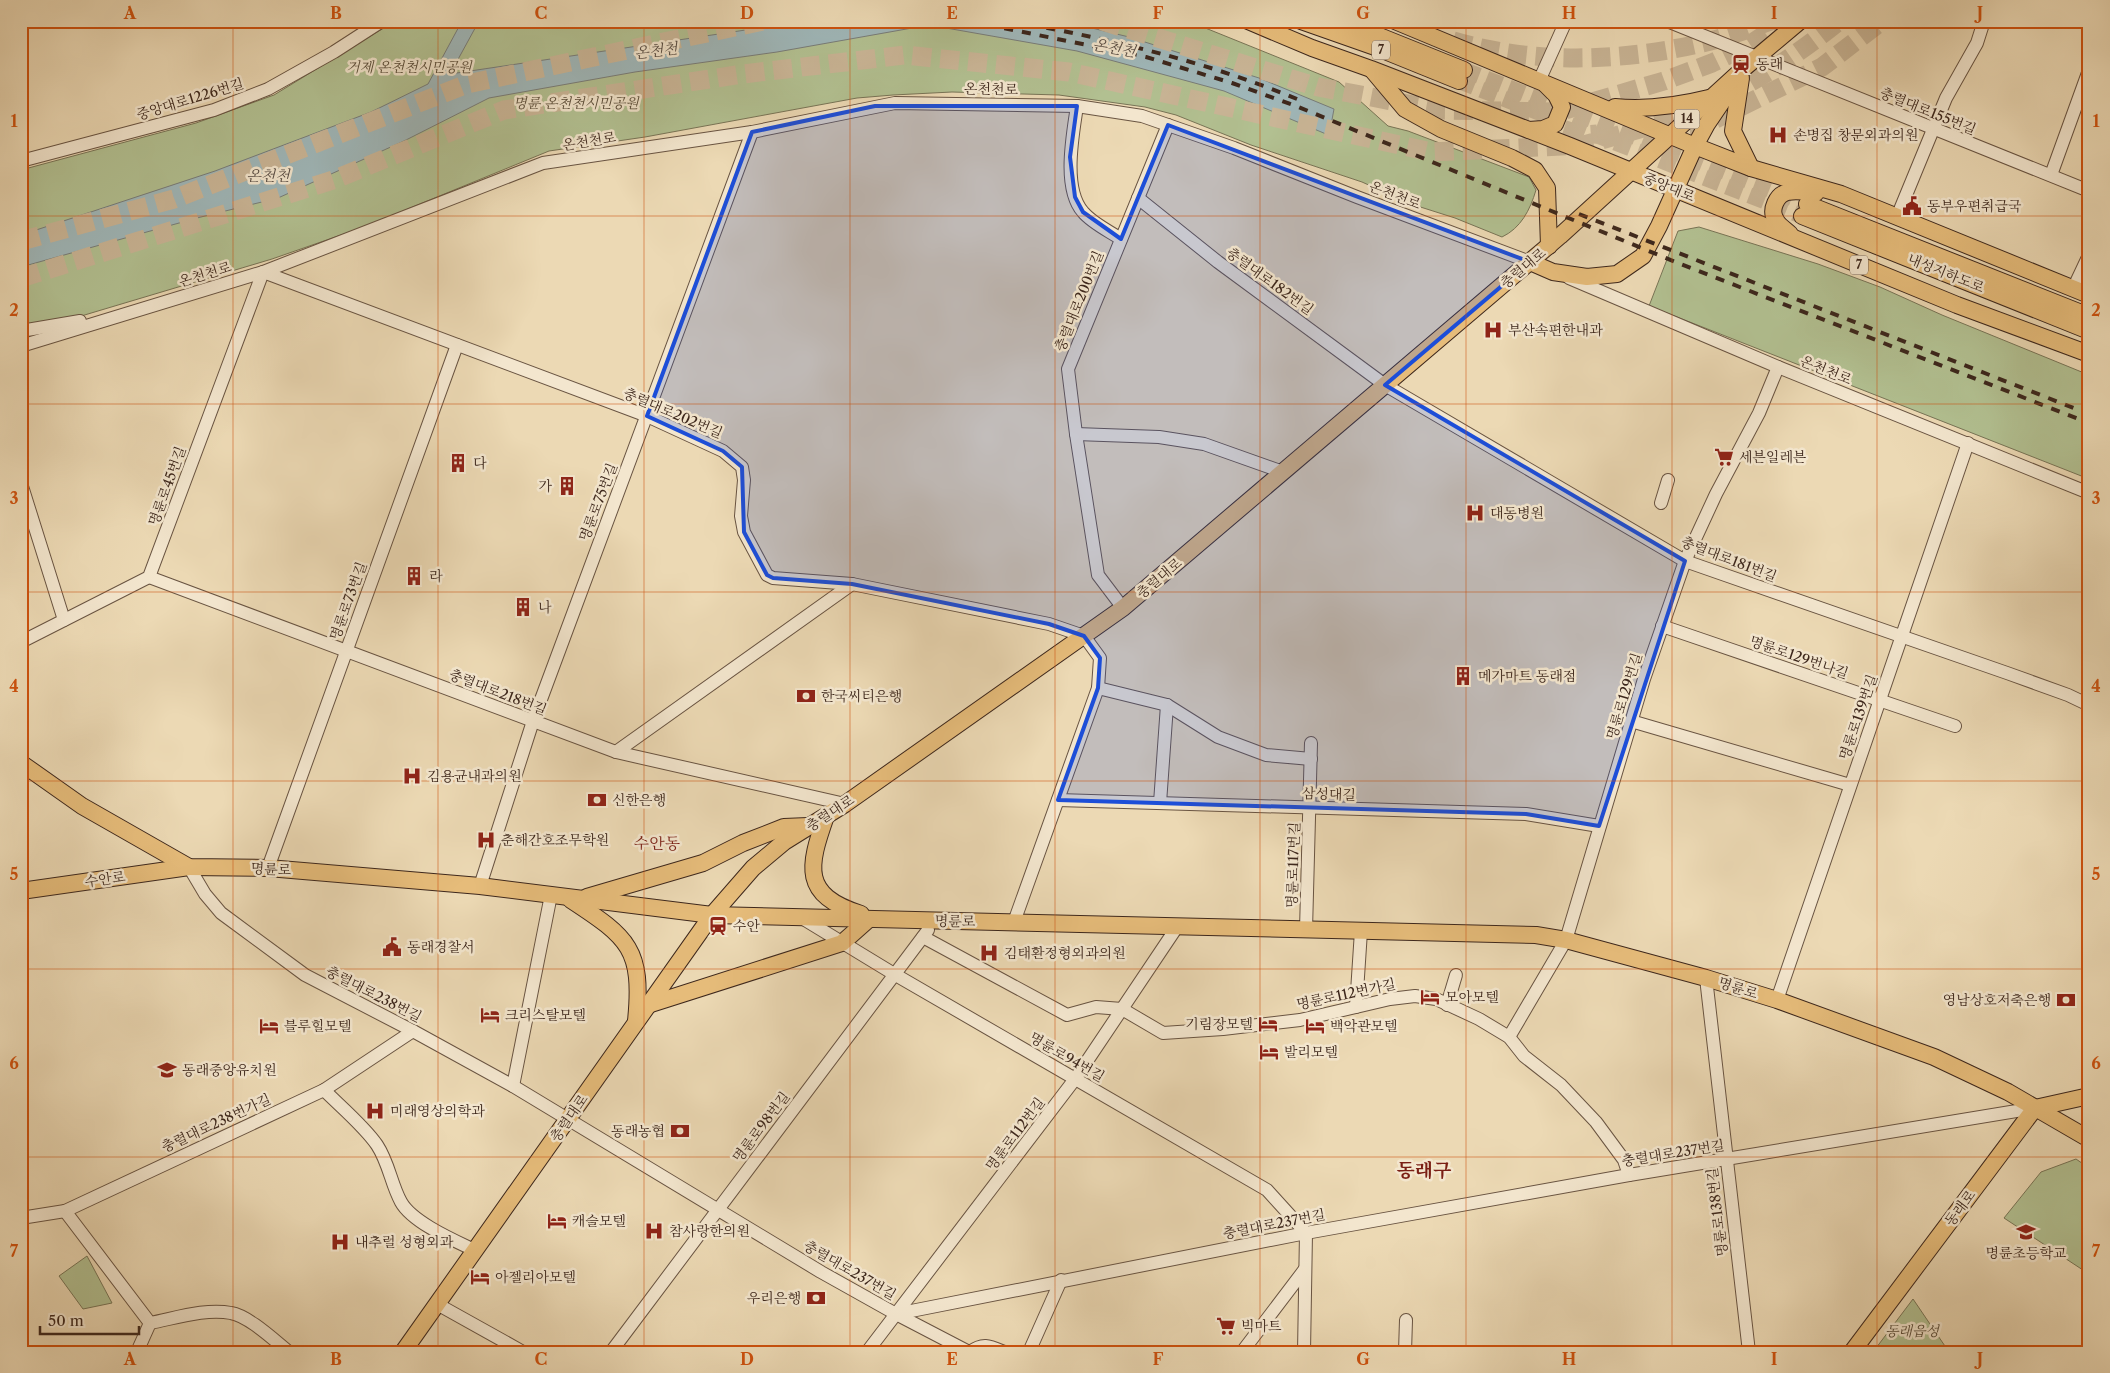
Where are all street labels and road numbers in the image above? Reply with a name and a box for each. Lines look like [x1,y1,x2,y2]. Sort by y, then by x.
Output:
road number: 7 [1372,40,1390,60]
street label: 중앙대로1226번길 [134,74,246,124]
street label: 온천천로 [964,80,1019,98]
street label: 충렬대로155번길 [1877,84,1979,138]
road number: 14 [1674,110,1700,128]
street label: 온천천로 [561,128,618,154]
street label: 중앙대로 [1641,169,1698,206]
street label: 온천천로 [1367,177,1424,213]
street label: 충렬대로182번길 [1223,243,1317,319]
street label: 충렬대로 [1496,243,1550,292]
street label: 충렬대로200번길 [1051,248,1107,354]
street label: 내성지하도로 [1905,249,1987,297]
road number: 7 [1850,256,1868,274]
street label: 온천천로 [176,257,234,291]
street label: 온천천로 [1798,352,1855,389]
street label: 충렬대로202번길 [621,384,725,442]
street label: 명륜로45번길 [144,444,190,528]
street label: 명륜로75번길 [575,460,621,544]
street label: 충렬대로181번길 [1679,532,1779,586]
street label: 충렬대로 [1132,553,1186,602]
street label: 명륜로73번길 [325,559,371,643]
street label: 명륜로129번나길 [1747,632,1851,682]
street label: 명륜로129번길 [1602,650,1646,742]
street label: 충렬대로218번길 [447,665,549,719]
street label: 명륜로139번길 [1835,672,1881,762]
street label: 삼성대길 [1302,784,1356,804]
street label: 충렬대로 [802,790,858,835]
street label: 명륜로117번길 [1282,822,1304,908]
street label: 명륜로 [250,859,292,879]
street label: 수안로 [84,867,127,891]
street label: 명륜로 [935,912,976,930]
street label: 충렬대로238번길 [323,962,425,1026]
street label: 명륜로 [1716,973,1761,1003]
street label: 명륜로112번가길 [1295,975,1397,1013]
street label: 명륜로94번길 [1026,1028,1108,1086]
street label: 명륜로98번길 [728,1088,794,1166]
street label: 충렬대로238번가길 [158,1090,274,1156]
street label: 충렬대로 [546,1090,592,1145]
street label: 명륜로112번길 [981,1094,1049,1174]
street label: 충렬대로237번길 [1620,1136,1726,1170]
street label: 명륜로138번길 [1703,1166,1731,1258]
street label: 동래로 [1941,1186,1980,1230]
street label: 충렬대로237번길 [1221,1205,1327,1243]
street label: 충렬대로237번길 [801,1236,899,1304]

